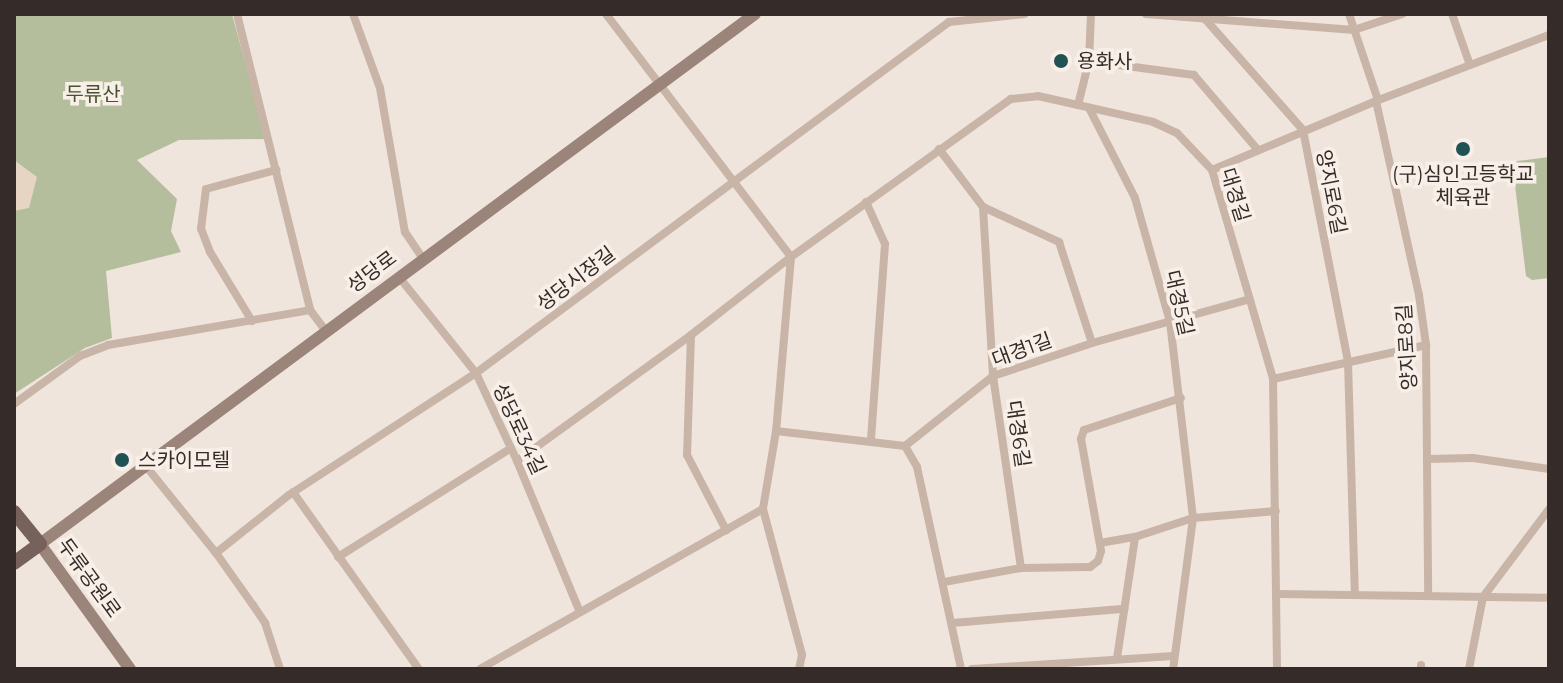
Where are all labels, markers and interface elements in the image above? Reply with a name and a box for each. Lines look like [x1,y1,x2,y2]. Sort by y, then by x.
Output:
place label: 용화사 [1077,49,1132,73]
marker: 용화사 [1052,52,1070,70]
park label: 두류산 [65,82,121,106]
marker: (구)심인고등학교 체육관 [1454,140,1472,158]
street label: 양지로6길 [1311,148,1351,236]
place label: (구)심인고등학교 체육관 [1392,162,1534,209]
street label: 대경길 [1215,165,1255,225]
street label: 성당시장길 [532,242,620,316]
street label: 성당로 [343,246,401,298]
street label: 대경5길 [1160,268,1198,338]
street label: 양지로8길 [1392,303,1422,391]
street label: 대경1길 [989,328,1055,372]
street label: 성당로34길 [487,379,551,479]
street label: 대경6길 [1001,399,1035,469]
place label: 스카이모텔 [138,448,230,472]
marker: 스카이모텔 [113,451,131,469]
street label: 두류공원로 [52,534,126,622]

